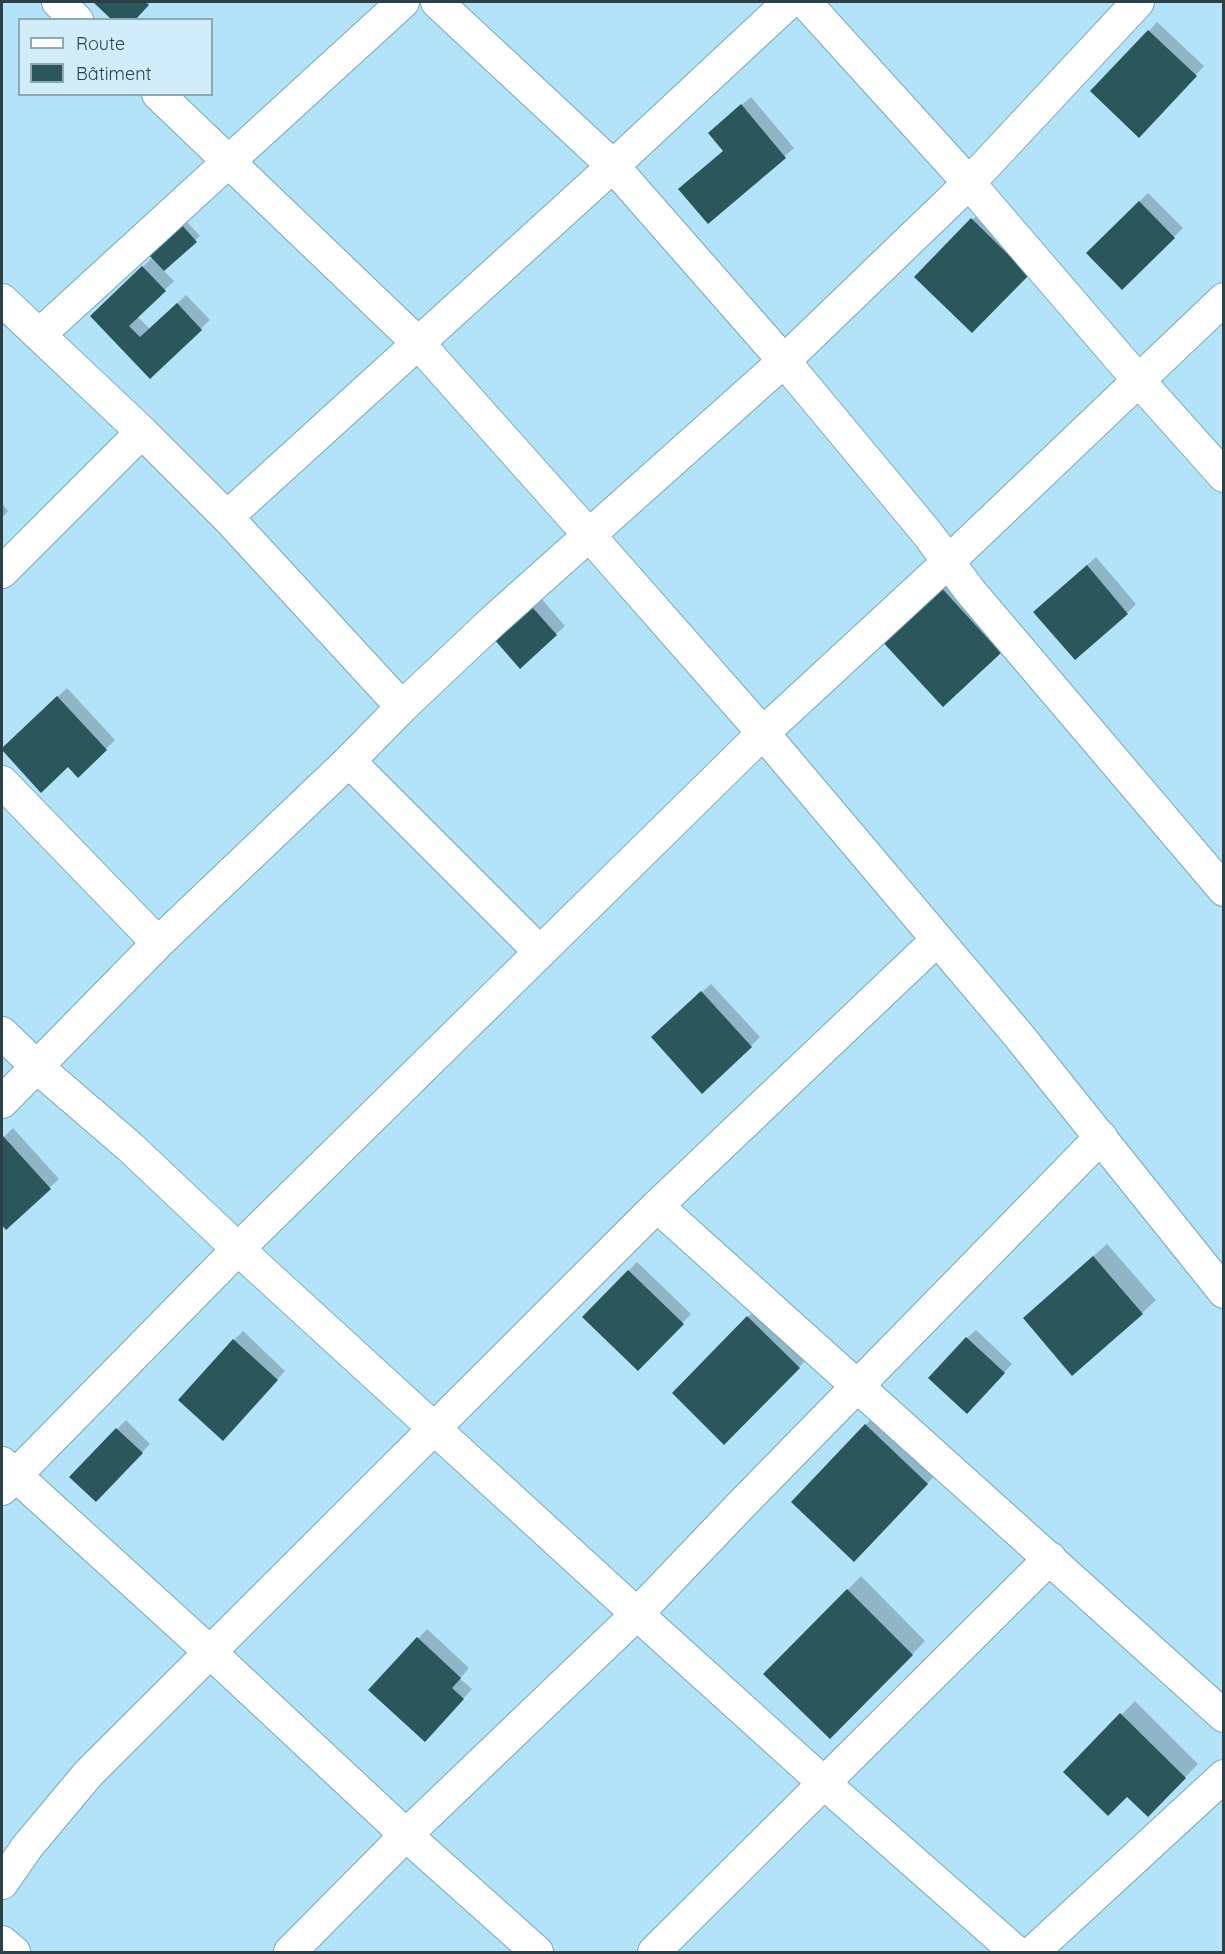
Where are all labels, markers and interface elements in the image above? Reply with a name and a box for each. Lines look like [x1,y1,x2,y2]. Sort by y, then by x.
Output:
legend [18,18,213,96]
text: Route [76,32,125,55]
text: Bâtiment [76,62,152,85]

